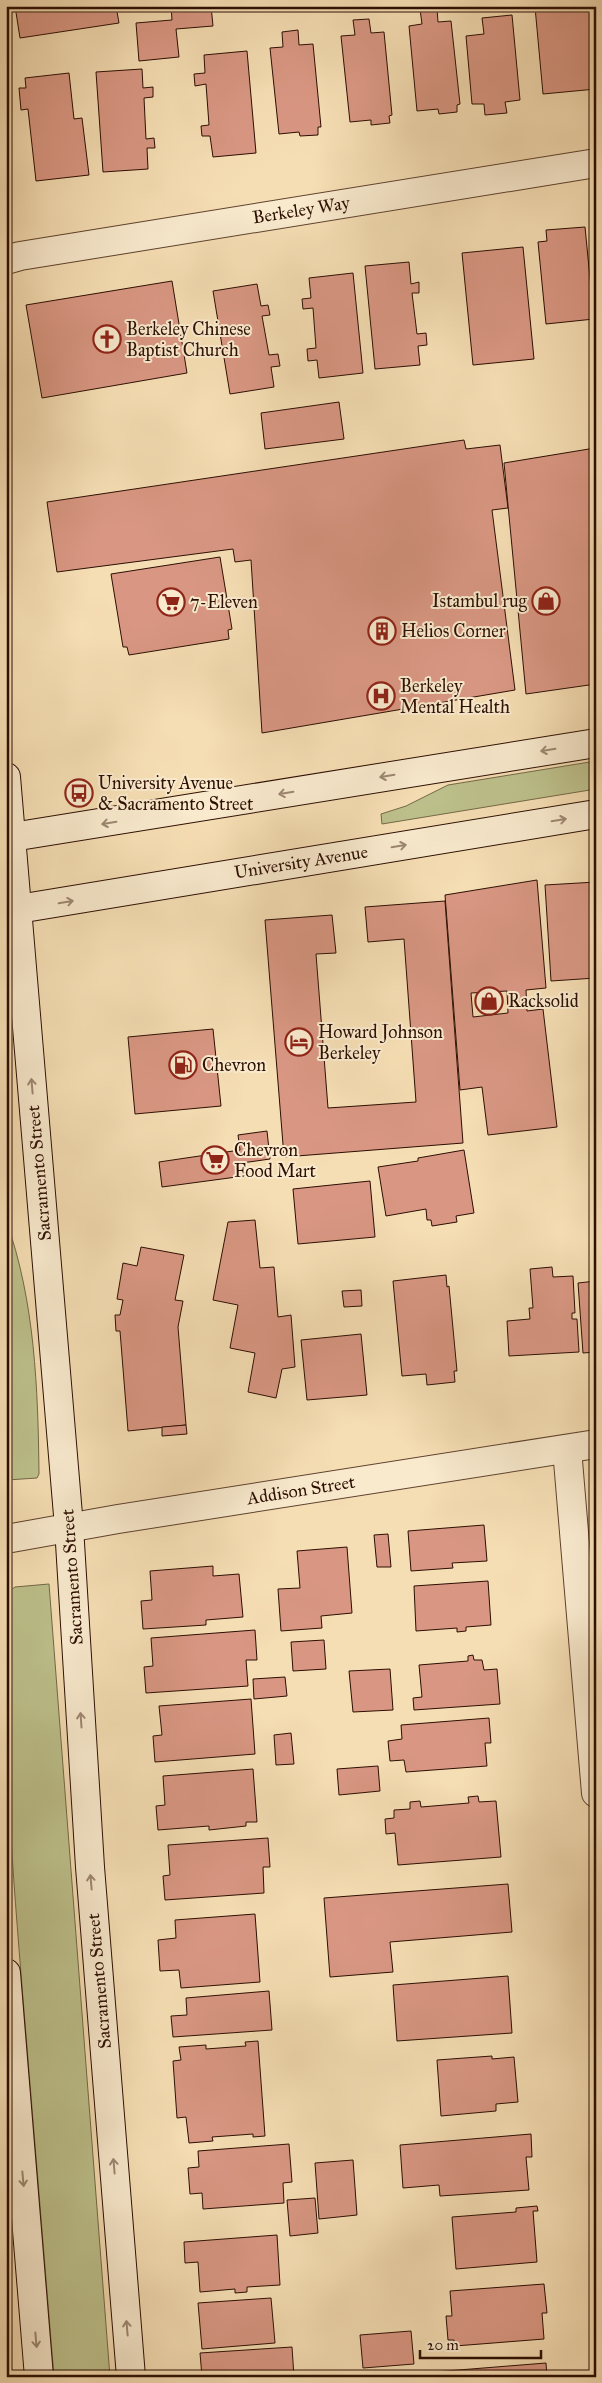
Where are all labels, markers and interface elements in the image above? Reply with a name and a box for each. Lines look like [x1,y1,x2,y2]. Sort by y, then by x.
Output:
street label: Berkeley Way [251,191,352,229]
place label: Berkeley Chinese Baptist Church [126,318,251,361]
church icon: Berkeley Chinese Baptist Church [92,324,122,354]
shop icon: Istambul rug [531,586,561,616]
supermarket icon: 7-Eleven [156,587,186,617]
place label: Istambul rug [432,590,528,613]
place label: 7-Eleven [190,591,258,613]
building icon: Helios Corner [367,616,397,646]
place label: Helios Corner [401,620,506,642]
place label: Berkeley Mental Health [400,675,510,718]
hospital icon: Berkeley Mental Health [366,681,396,711]
one-way arrow [540,746,556,756]
place label: University Avenue & Sacramento Street [98,772,254,815]
one-way arrow [380,772,396,782]
bus stop icon: University Avenue & Sacramento Street [64,778,94,808]
one-way arrow [279,788,295,798]
one-way arrow [551,815,567,825]
one-way arrow [101,818,117,828]
street label: University Avenue [233,841,369,883]
one-way arrow [391,841,407,851]
one-way arrow [58,896,74,906]
shop icon: Racksolid [474,986,504,1016]
place label: Racksolid [508,990,579,1012]
place label: Howard Johnson Berkeley [318,1021,443,1064]
hotel icon: Howard Johnson Berkeley [284,1027,314,1057]
fuel station icon: Chevron [168,1050,198,1080]
place label: Chevron [202,1054,266,1076]
one-way arrow [27,1078,37,1094]
street label: Sacramento Street [22,1104,56,1242]
place label: Chevron Food Mart [234,1139,317,1182]
supermarket icon: Chevron Food Mart [200,1145,230,1175]
street label: Addison Street [244,1470,357,1510]
street label: Sacramento Street [56,1508,88,1646]
one-way arrow [77,1712,86,1728]
one-way arrow [87,1874,96,1890]
street label: Sacramento Street [82,1912,116,2050]
one-way arrow [109,2158,119,2174]
one-way arrow [18,2170,28,2186]
one-way arrow [122,2320,132,2336]
scale bar [420,2328,541,2360]
one-way arrow [31,2332,41,2348]
text: 20 m [427,2336,459,2354]

